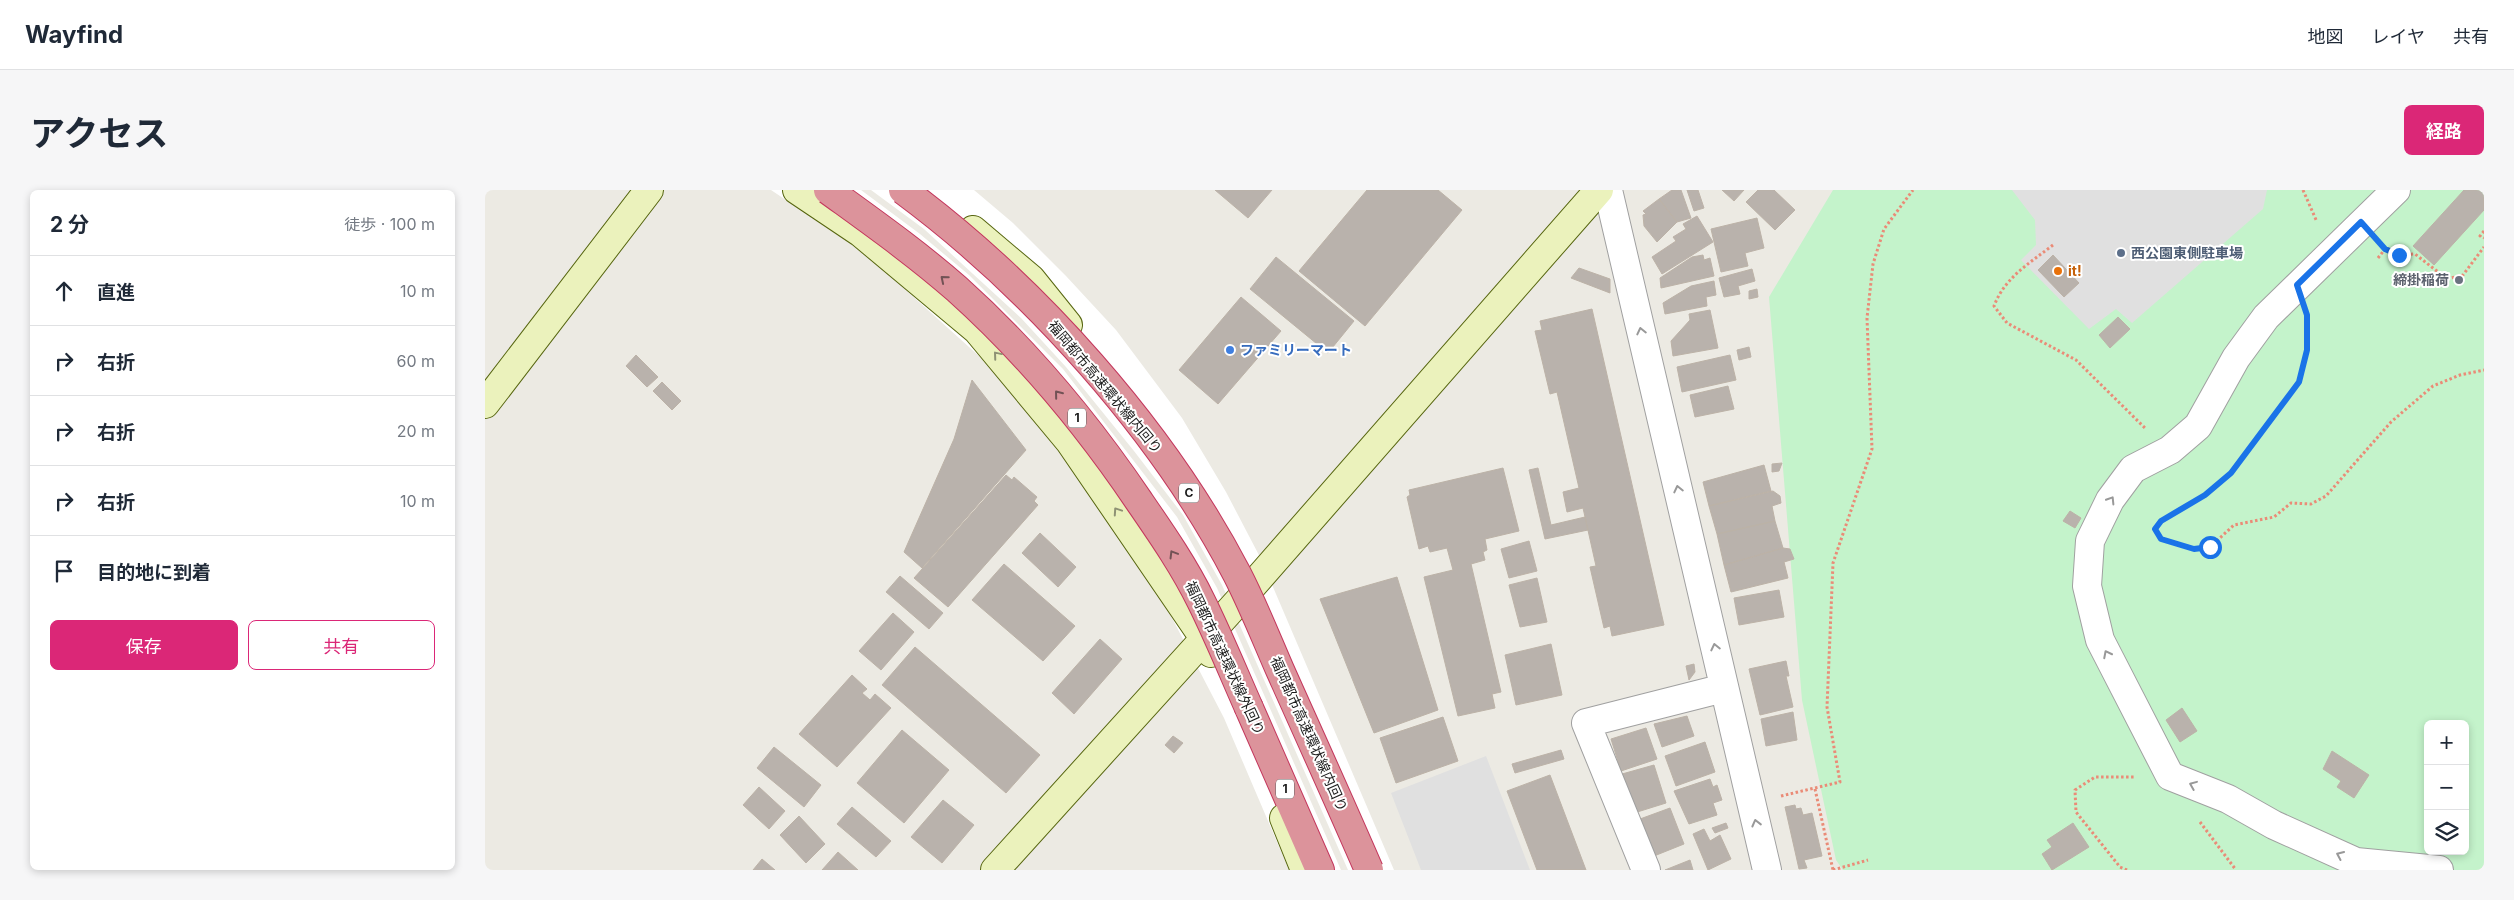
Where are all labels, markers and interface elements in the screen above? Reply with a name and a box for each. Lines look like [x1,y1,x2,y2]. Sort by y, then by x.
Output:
text: Wayfind [25,20,123,49]
text: 地図 [2308,26,2344,47]
text: レイヤ [2372,26,2425,47]
text: 共有 [2453,26,2489,47]
button: 経路 [2404,105,2484,155]
text: アクセス [30,112,168,154]
text: 2 分 [50,212,89,237]
text: 徒歩 · 100 m [344,214,435,234]
place label: 西公園東側駐車場 [2131,244,2243,261]
route end [2388,244,2411,267]
marker: 西公園東側駐車場 [2115,247,2127,259]
place label: it! [2068,262,2082,279]
marker: it! [2052,265,2064,277]
place label: 締掛稲荷 [2393,271,2449,288]
marker: 締掛稲荷 [2453,274,2465,286]
one-way arrow [941,276,950,284]
icon: ahead [50,277,78,305]
text: 直進 [97,281,135,304]
text: 10 m [400,281,435,301]
street label: 福岡都市高速環状線内回り [1045,317,1166,456]
one-way arrow [1636,326,1647,335]
place label: ファミリーマート [1240,341,1352,358]
marker: ファミリーマート [1224,344,1236,356]
icon: right [50,347,78,375]
text: 右折 [97,351,135,374]
text: 60 m [396,351,435,371]
one-way arrow [995,352,1003,361]
one-way arrow [1054,391,1063,400]
road number: 1 [1068,408,1086,428]
icon: right [50,417,78,445]
text: 右折 [97,421,135,444]
text: 20 m [397,421,435,441]
road number: C [1179,484,1199,502]
one-way arrow [1673,485,1684,494]
icon: right [50,487,78,515]
text: 右折 [97,491,135,514]
text: 10 m [400,491,435,511]
one-way arrow [2105,496,2114,505]
one-way arrow [1114,508,1123,517]
route start [2199,536,2222,559]
one-way arrow [1170,551,1180,560]
icon: arrive [50,557,78,585]
text: 目的地に到着 [97,561,211,584]
street label: 福岡都市高速環状線外回り [1182,578,1269,738]
button: 保存 [50,620,238,670]
button: 共有 [248,620,435,670]
one-way arrow [1710,643,1721,652]
one-way arrow [2103,650,2113,659]
street label: 福岡都市高速環状線内回り [1268,654,1351,814]
map controls [2424,720,2469,855]
button: + [2424,720,2469,765]
button: − [2424,765,2469,810]
road number: 1 [1276,780,1294,798]
one-way arrow [2189,781,2198,792]
button: layers [2424,810,2469,855]
one-way arrow [1751,818,1762,827]
one-way arrow [2336,850,2345,861]

